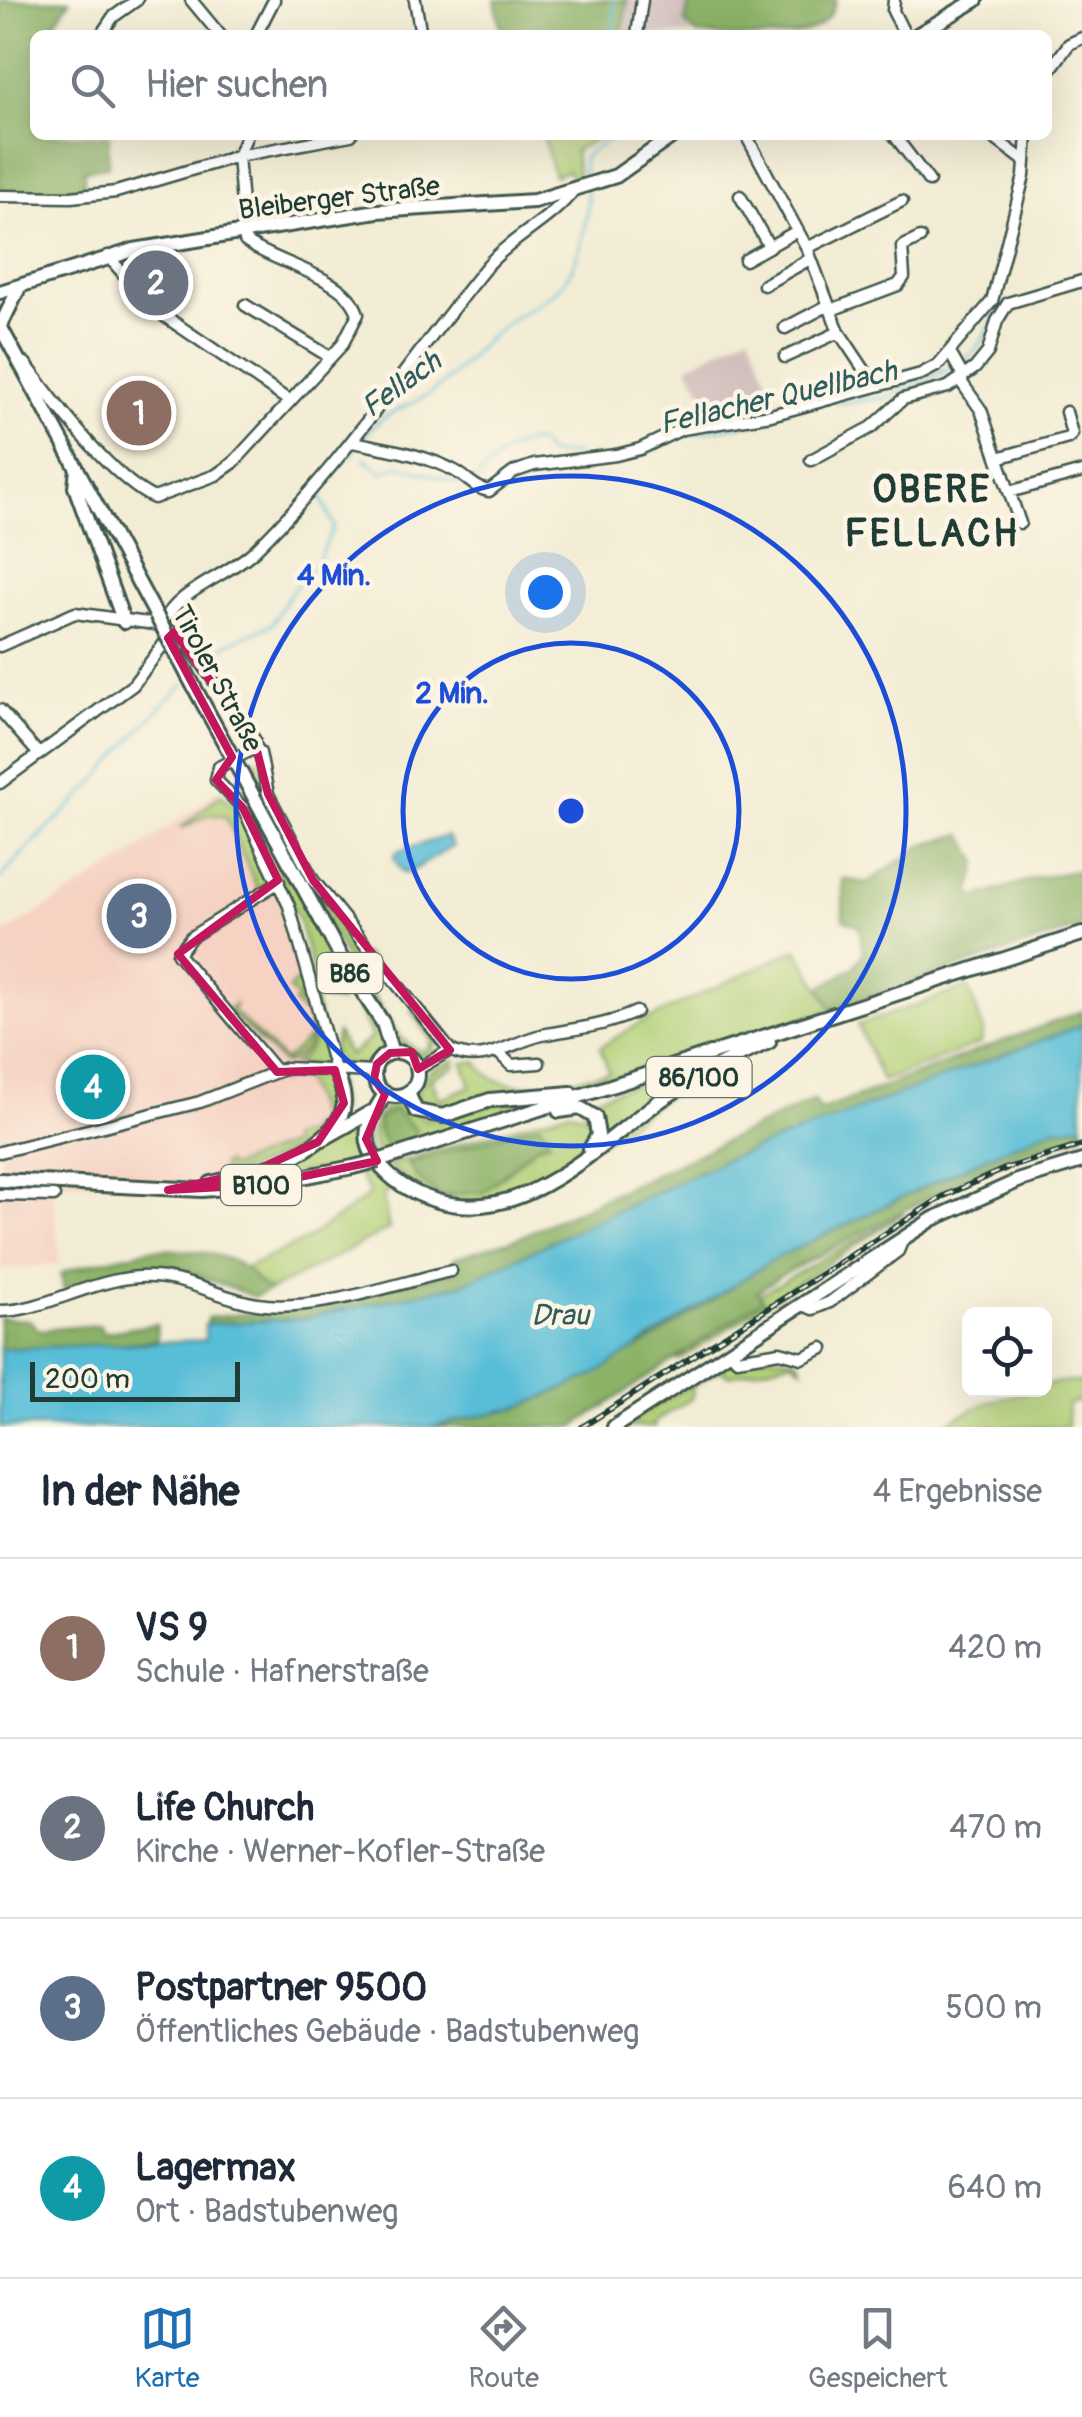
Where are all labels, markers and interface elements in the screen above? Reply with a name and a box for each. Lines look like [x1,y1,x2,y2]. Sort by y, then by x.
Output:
search box [30,30,1052,140]
icon: search [65,58,120,113]
text: Hier suchen [145,61,328,109]
street label: Bleiberger Straße [237,169,442,228]
pin: 2 [124,246,188,320]
water label: Fellach [354,342,450,426]
water label: Fellacher Quellbach [656,352,902,443]
pin: 1 [106,376,172,450]
district label: OBERE FELLACH [844,466,1020,558]
text: 4 Min. [297,557,371,594]
your location [520,567,571,618]
street label: Tiroler Straße [163,599,270,758]
text: 2 Min. [415,675,489,712]
centre of rings [553,793,589,829]
pin: 3 [106,878,172,954]
road number: B86 [318,953,382,993]
pin: 4 [61,1050,126,1124]
road number: 86/100 [646,1057,752,1097]
road number: B100 [221,1165,301,1205]
water label: Drau [531,1297,591,1334]
map controls [962,1307,1052,1397]
button: locate [962,1307,1052,1397]
scale bar [30,1357,240,1402]
text: 200 m [45,1362,130,1397]
text: In der Nähe [40,1466,239,1518]
text: 4 Ergebnisse [873,1472,1042,1512]
text: VS 9 [135,1604,208,1652]
text: 1 [66,1628,79,1668]
text: 420 m [948,1628,1042,1668]
text: Schule · Hafnerstraße [135,1652,429,1692]
text: Life Church [135,1784,314,1832]
text: 2 [64,1808,81,1848]
text: 470 m [949,1808,1042,1848]
text: Kirche · Werner-Kofler-Straße [135,1832,545,1872]
text: Postpartner 9500 [135,1964,427,2012]
text: 3 [64,1988,81,2028]
text: 500 m [946,1988,1042,2028]
text: Öffentliches Gebäude · Badstubenweg [135,2012,639,2052]
text: Lagermax [135,2144,296,2192]
text: 4 [63,2168,82,2208]
text: 640 m [948,2168,1042,2208]
text: Ort · Badstubenweg [135,2192,398,2232]
tab: Karte [135,2301,200,2396]
tab: Route [469,2301,539,2396]
tab: Gespeichert [808,2301,947,2396]

